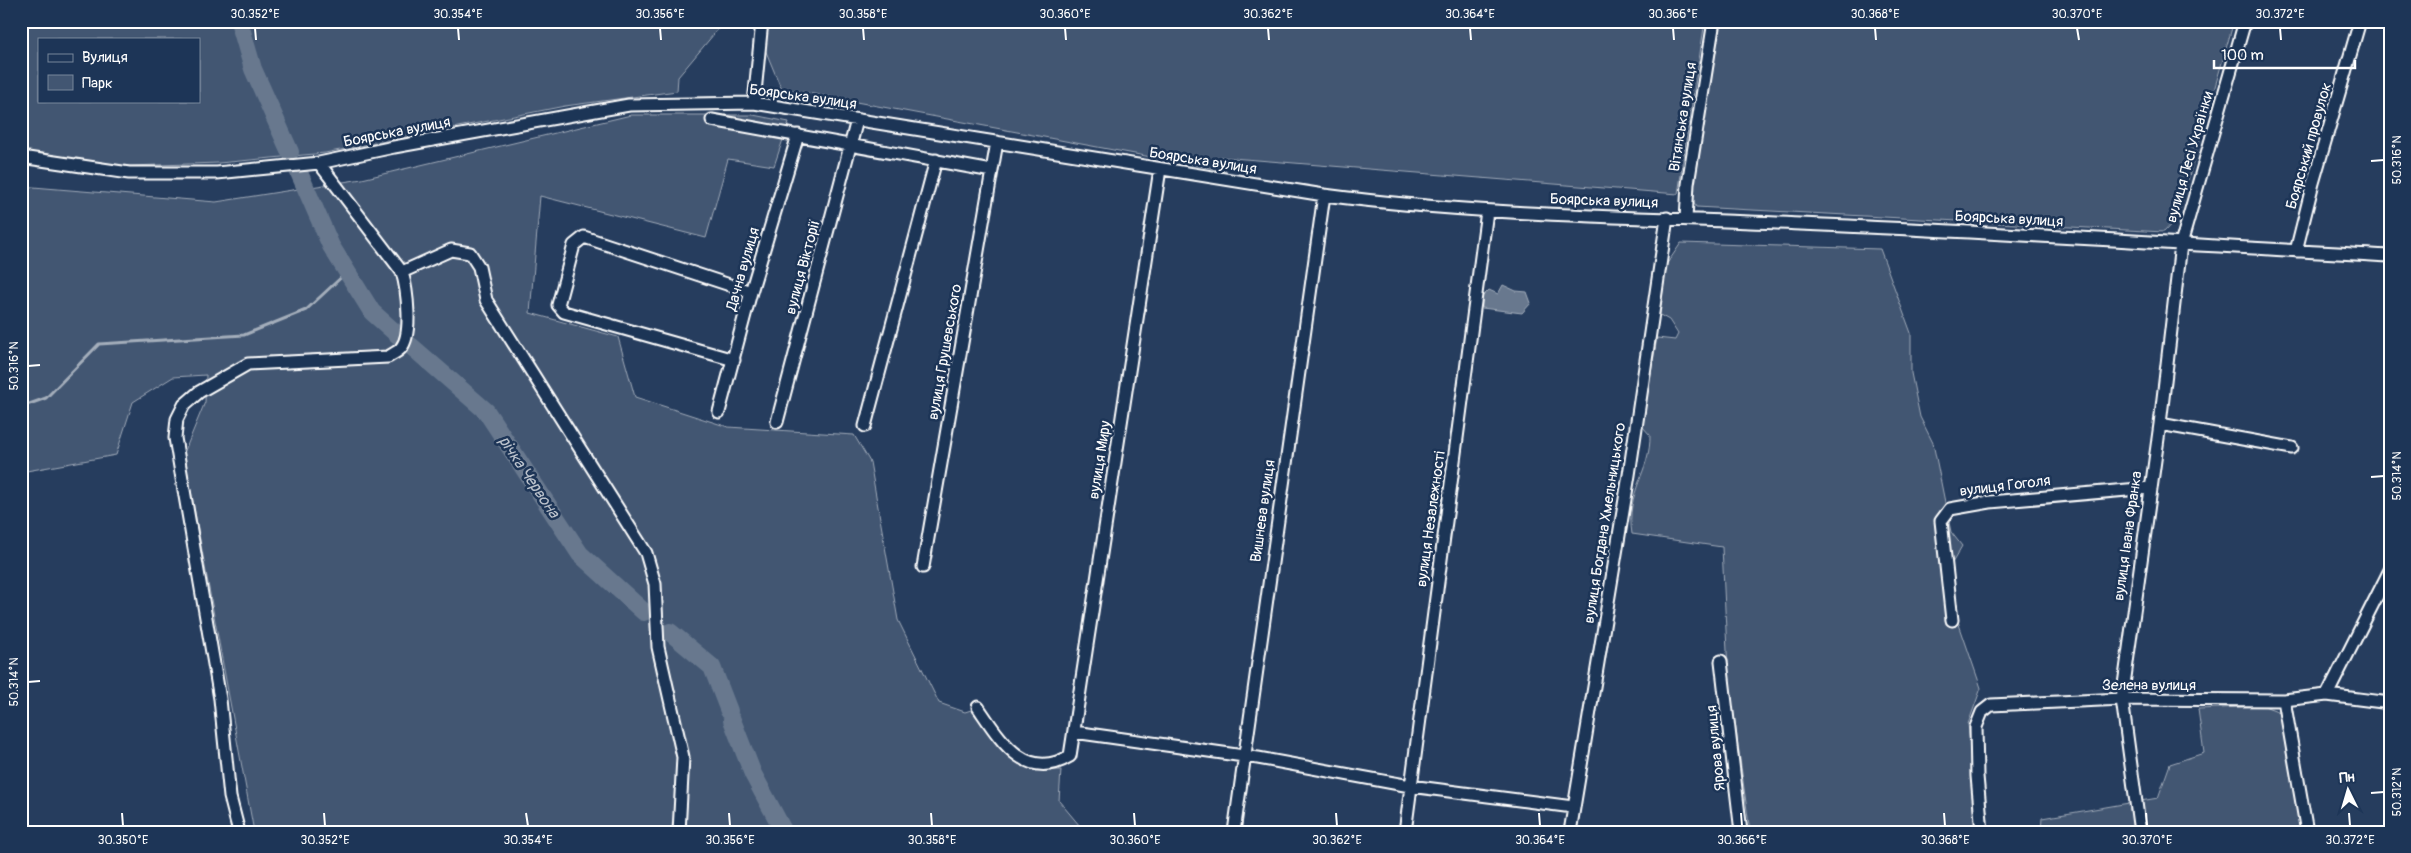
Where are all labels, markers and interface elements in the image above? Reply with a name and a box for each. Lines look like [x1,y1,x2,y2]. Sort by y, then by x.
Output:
text: 30.352°E [231,7,279,22]
text: 30.354°E [433,7,483,22]
text: 30.356°E [635,7,685,22]
text: 30.358°E [839,7,887,22]
text: 30.360°E [1040,7,1090,22]
text: 30.362°E [1243,7,1293,22]
text: 30.364°E [1445,7,1495,22]
text: 30.366°E [1648,7,1698,22]
text: 30.368°E [1851,7,1899,22]
text: 30.370°E [2052,7,2102,22]
text: 30.372°E [2256,7,2304,22]
legend [38,38,200,102]
scale bar [2214,38,2355,70]
text: 100 m [2221,46,2264,65]
text: Вулиця [82,48,128,67]
street label: Вітянська вулиця [1665,61,1701,173]
text: Парк [82,74,113,93]
street label: Боярська вулиця [748,80,858,114]
street label: Боярський провулок [2282,80,2336,211]
street label: вулиця Лесі Українки [2162,89,2218,225]
street label: Боярська вулиця [342,112,452,152]
text: 50.316°N [2390,135,2405,185]
street label: Боярська вулиця [1148,143,1258,179]
street label: Боярська вулиця [1549,190,1659,212]
street label: Боярська вулиця [1954,207,2064,231]
street label: вулиця Вікторії [781,218,825,316]
street label: Дачна вулиця [722,225,764,314]
street label: вулиця Грушевського [924,283,966,421]
text: 50.316°N [7,341,22,391]
street label: вулиця Миру [1084,419,1116,501]
street label: вулиця Богдана Хмельницького [1580,421,1630,625]
water label: річка Червона [494,432,565,523]
street label: вулиця Незалежності [1412,449,1450,588]
text: 50.314°N [2390,451,2405,501]
street label: Вишнева вулиця [1246,459,1280,563]
street label: вулиця Івана Франка [2109,470,2147,602]
street label: вулиця Гоголя [1958,471,2052,501]
text: 50.314°N [7,657,22,707]
street label: Зелена вулиця [2102,676,2196,695]
street label: Ярова вулиця [1702,704,1730,792]
north arrow [2324,766,2374,816]
text: Пн [2339,768,2355,787]
text: 50.312°N [2390,768,2405,816]
text: 30.350°E [98,833,148,848]
text: 30.352°E [301,833,349,848]
text: 30.354°E [503,833,553,848]
text: 30.356°E [705,833,755,848]
text: 30.358°E [908,833,956,848]
text: 30.360°E [1110,833,1160,848]
text: 30.362°E [1312,833,1362,848]
text: 30.364°E [1515,833,1565,848]
text: 30.366°E [1717,833,1767,848]
text: 30.368°E [1921,833,1969,848]
text: 30.370°E [2122,833,2172,848]
text: 30.372°E [2326,833,2374,848]

